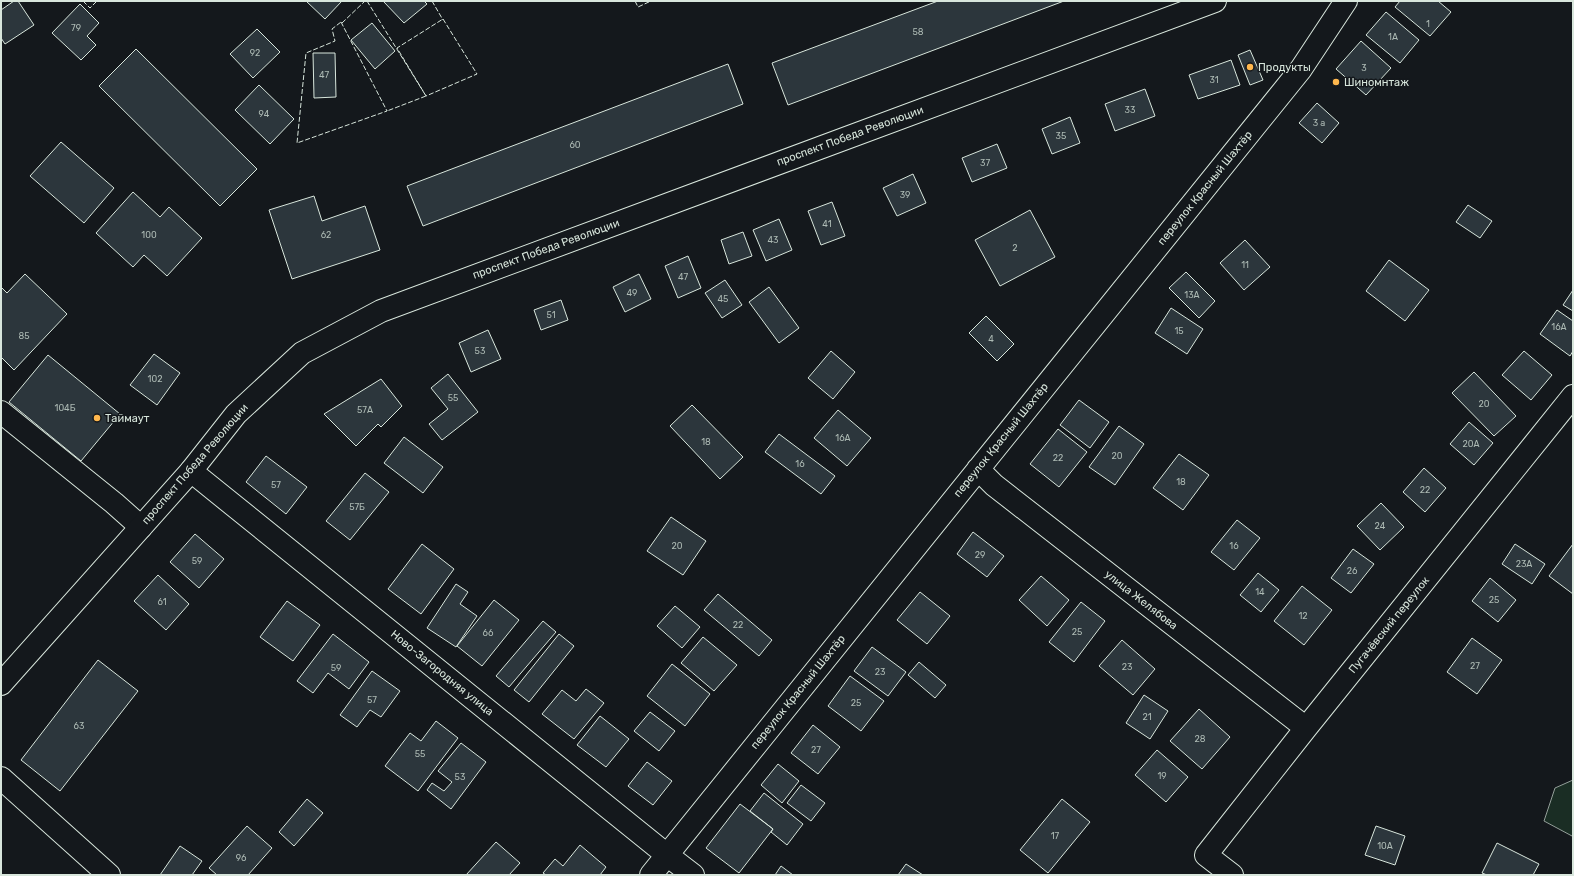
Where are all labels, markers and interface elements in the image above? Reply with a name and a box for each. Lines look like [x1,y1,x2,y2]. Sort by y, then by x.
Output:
house number: 1 [1426,19,1430,29]
house number: 79 [71,23,81,33]
house number: 58 [912,27,924,37]
house number: 1А [1388,32,1398,42]
house number: 92 [250,48,260,58]
place label: Продукты [1258,61,1311,74]
marker: Продукты [1245,62,1255,72]
house number: 3 [1361,63,1367,73]
house number: 47 [319,70,329,80]
house number: 31 [1209,75,1219,85]
place label: Шиномнтаж [1344,76,1409,89]
marker: Шиномнтаж [1331,77,1341,87]
street label: проспект Победа Революции [775,103,925,169]
house number: 33 [1125,105,1135,115]
house number: 94 [259,109,270,119]
house number: 3 а [1313,118,1325,128]
street label: переулок Красный Шахтёр [1155,128,1255,248]
house number: 35 [1056,131,1066,141]
house number: 60 [569,140,581,150]
house number: 37 [980,158,990,168]
house number: 39 [900,190,910,200]
street label: проспект Победа Революции [471,216,621,282]
house number: 41 [822,219,832,229]
house number: 100 [141,230,157,240]
house number: 62 [321,230,331,240]
house number: 43 [768,235,779,245]
house number: 2 [1012,243,1018,253]
house number: 11 [1241,260,1249,270]
house number: 47 [678,272,688,282]
house number: 49 [627,288,637,298]
house number: 13А [1184,290,1200,300]
house number: 45 [718,294,728,304]
house number: 51 [546,310,556,320]
house number: 16А [1551,322,1567,332]
house number: 15 [1174,326,1184,336]
house number: 85 [18,331,30,341]
house number: 4 [988,334,994,344]
house number: 53 [475,346,485,356]
house number: 102 [148,374,162,384]
street label: переулок Красный Шахтёр [951,380,1051,500]
house number: 55 [448,393,458,403]
house number: 20 [1479,399,1490,409]
street label: проспект Победа Революции [139,401,251,527]
house number: 104Б [55,403,76,413]
house number: 57А [357,405,373,415]
place label: Таймаут [105,412,150,425]
marker: Таймаут [92,413,102,423]
house number: 16А [835,433,851,443]
house number: 18 [701,437,711,447]
house number: 20А [1462,439,1480,449]
house number: 20 [1112,451,1123,461]
house number: 22 [1053,453,1063,463]
house number: 16 [795,459,805,469]
house number: 18 [1176,477,1186,487]
house number: 57 [271,480,281,490]
house number: 22 [1420,485,1430,495]
house number: 57Б [349,502,365,512]
house number: 24 [1375,521,1386,531]
house number: 20 [672,541,683,551]
house number: 16 [1229,541,1239,551]
house number: 29 [975,550,985,560]
house number: 59 [192,556,202,566]
house number: 23А [1516,559,1532,569]
house number: 26 [1347,566,1358,576]
street label: улица Желябова [1102,568,1180,632]
street label: Пугачёвский переулок [1346,574,1432,676]
house number: 14 [1255,587,1265,597]
house number: 25 [1489,595,1499,605]
house number: 61 [157,597,167,607]
house number: 12 [1298,611,1308,621]
house number: 22 [733,620,743,630]
house number: 25 [1072,627,1082,637]
street label: Ново-Загородняя улица [388,628,496,718]
house number: 66 [483,628,494,638]
street label: переулок Красный Шахтёр [748,632,848,752]
house number: 27 [1470,661,1480,671]
house number: 23 [1122,662,1132,672]
house number: 59 [331,663,341,673]
house number: 23 [875,667,885,677]
house number: 57 [367,695,377,705]
house number: 25 [851,698,861,708]
house number: 21 [1142,712,1152,722]
house number: 63 [74,721,84,731]
house number: 28 [1194,734,1206,744]
house number: 27 [811,745,821,755]
house number: 55 [415,749,425,759]
house number: 19 [1157,771,1167,781]
house number: 53 [455,772,465,782]
house number: 17 [1051,831,1060,841]
house number: 10А [1377,841,1393,851]
house number: 96 [236,853,247,863]

